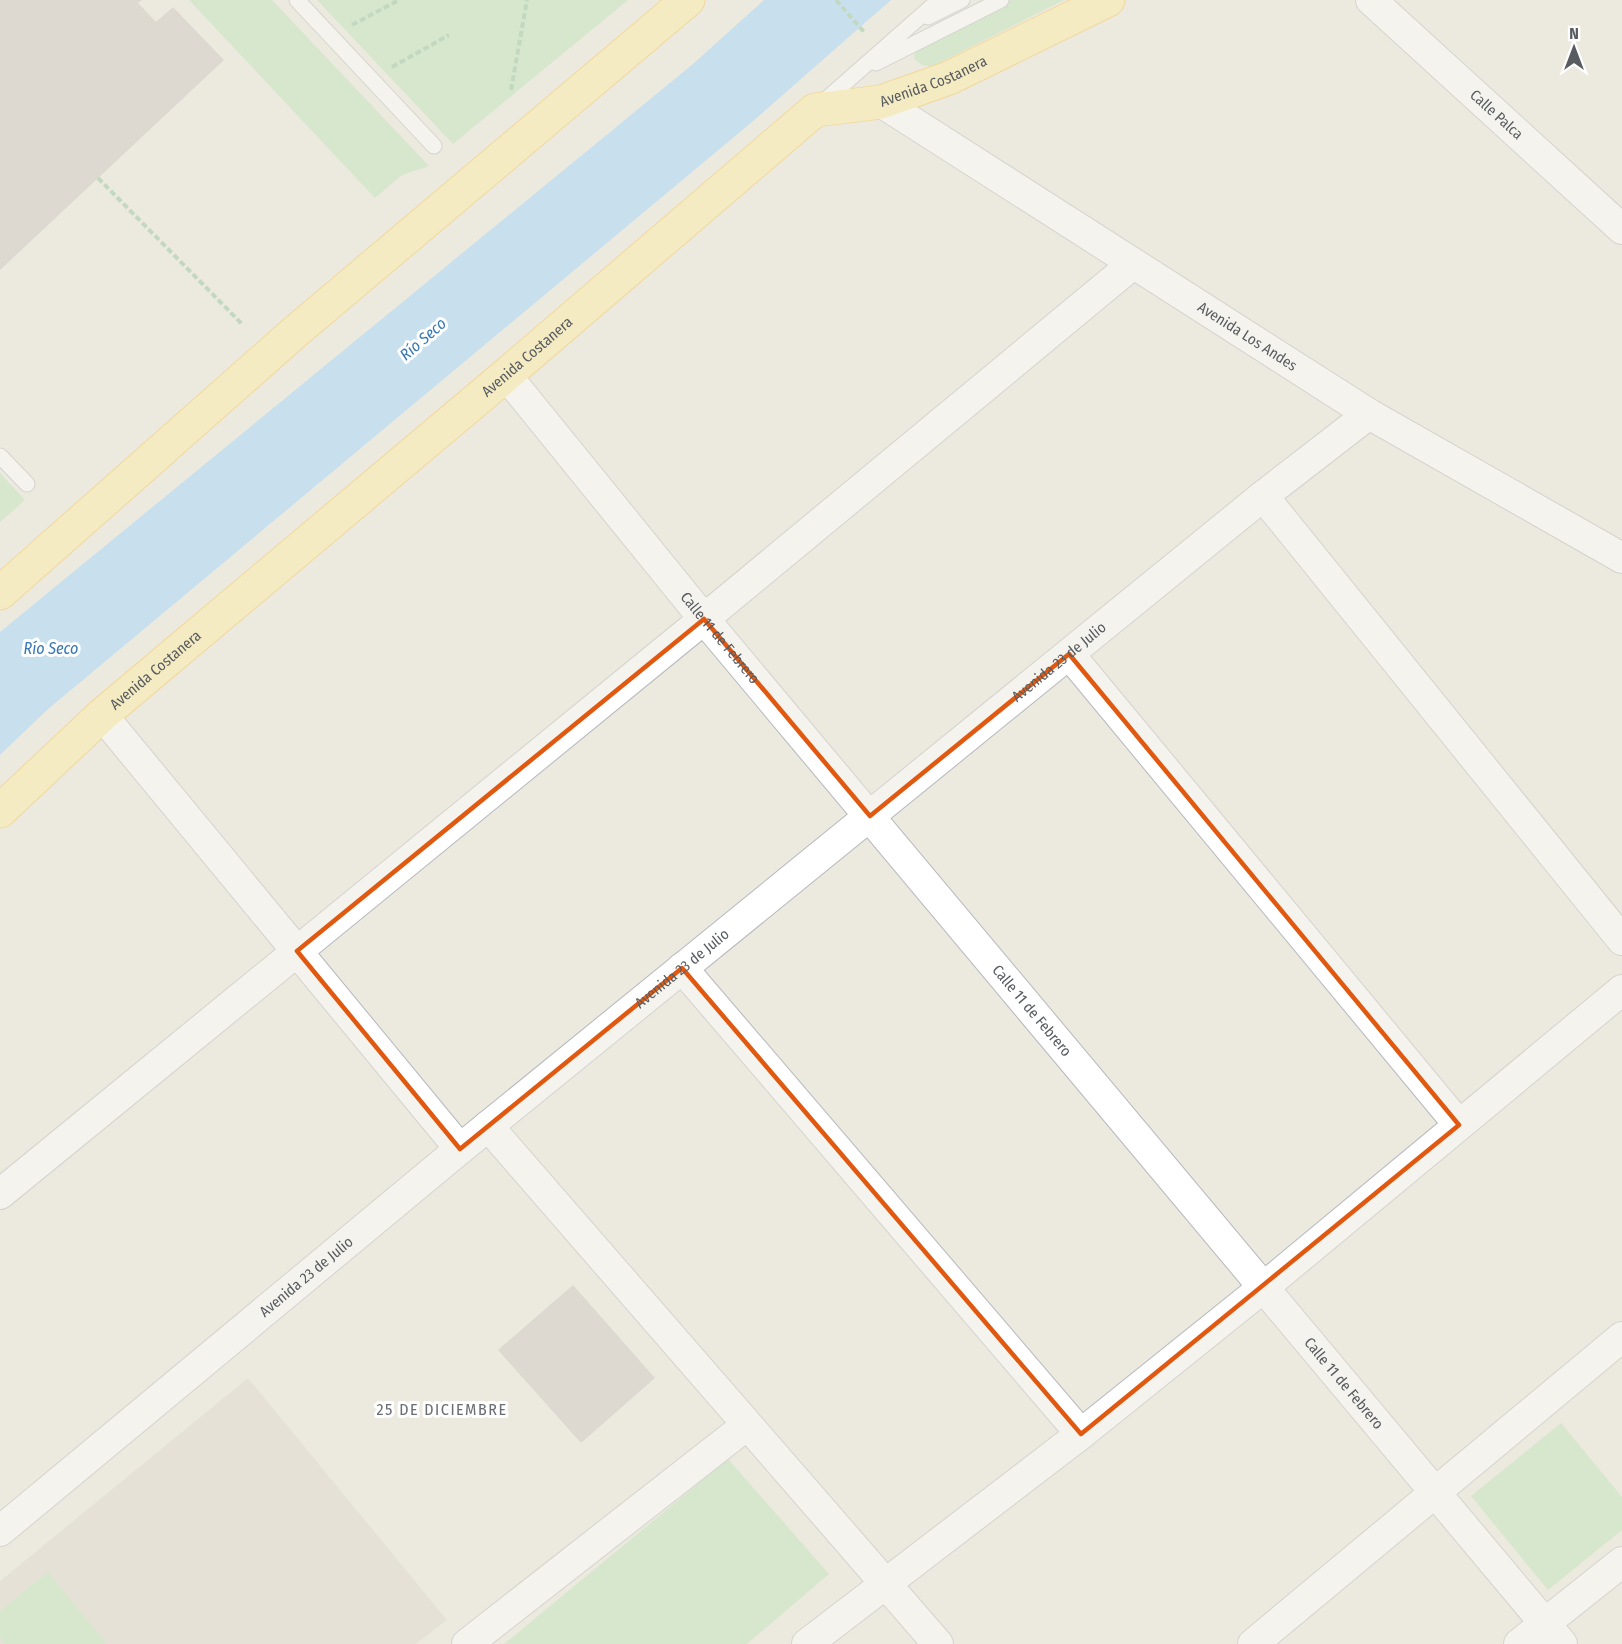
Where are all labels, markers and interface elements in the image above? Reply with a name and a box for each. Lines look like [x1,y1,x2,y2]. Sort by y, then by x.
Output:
north arrow [1544,18,1604,78]
text: N [1569,24,1579,43]
street label: Avenida Costanera [877,52,990,111]
street label: Calle Palca [1466,86,1527,143]
street label: Avenida Los Andes [1194,298,1301,375]
street label: Avenida Costanera [478,313,576,401]
water label: Río Seco [396,314,450,364]
street label: Calle 11 de Febrero [677,588,763,688]
street label: Avenida 23 de Julio [1008,618,1110,705]
street label: Avenida Costanera [106,626,205,714]
water label: Río Seco [23,639,79,658]
street label: Avenida 23 de Julio [631,925,733,1012]
street label: Calle 11 de Febrero [988,961,1075,1060]
street label: Avenida 23 de Julio [256,1233,357,1321]
street label: Calle 11 de Febrero [1300,1334,1387,1433]
district label: 25 DE DICIEMBRE [377,1400,507,1419]

